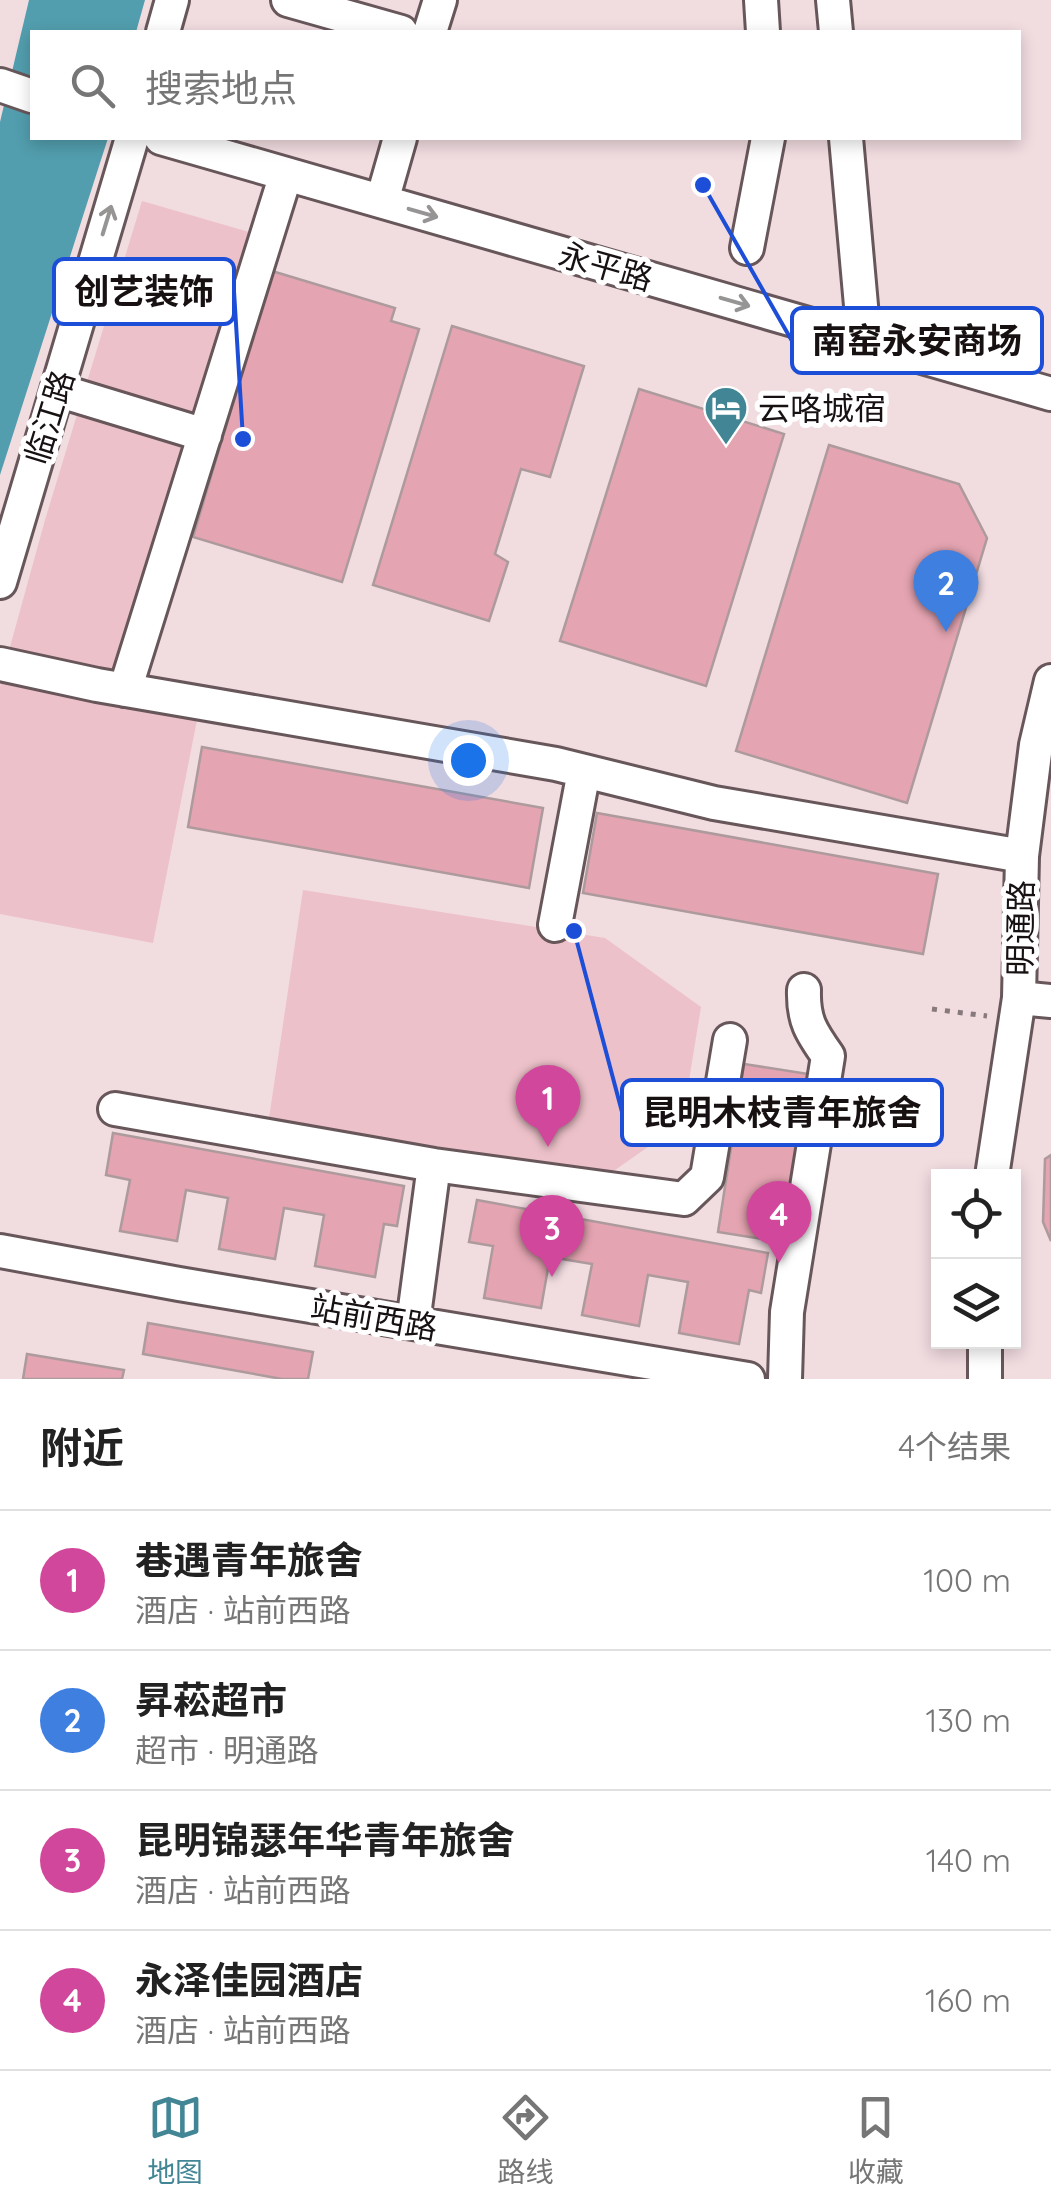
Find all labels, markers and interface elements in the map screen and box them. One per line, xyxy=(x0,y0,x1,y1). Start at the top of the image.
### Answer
search box xyxy=(30,30,1021,140)
icon: search xyxy=(65,58,120,113)
text: 搜索地点 xyxy=(145,64,297,112)
one-way arrow xyxy=(99,205,117,237)
one-way arrow xyxy=(406,205,438,223)
street label: 永平路 xyxy=(554,234,658,298)
callout: 创艺装饰 xyxy=(54,259,234,324)
text: 创艺装饰 xyxy=(74,269,214,313)
one-way arrow xyxy=(719,294,750,313)
callout: 南窑永安商场 xyxy=(792,308,1042,373)
text: 南窑永安商场 xyxy=(812,318,1022,362)
street label: 临江路 xyxy=(16,365,82,469)
hotel icon: 云咯城宿 xyxy=(703,385,749,446)
place label: 云咯城宿 xyxy=(758,388,886,428)
pin: 2 xyxy=(914,550,978,632)
your location xyxy=(443,735,494,786)
street label: 明通路 xyxy=(999,880,1041,976)
pin: 1 xyxy=(516,1064,580,1147)
callout: 昆明木枝青年旅舍 xyxy=(622,1080,942,1145)
text: 昆明木枝青年旅舍 xyxy=(642,1090,922,1134)
map controls xyxy=(931,1169,1021,1349)
button: locate xyxy=(931,1169,1021,1259)
pin: 4 xyxy=(746,1180,812,1263)
pin: 3 xyxy=(520,1194,584,1277)
button: layers xyxy=(931,1259,1021,1349)
street label: 站前西路 xyxy=(307,1286,441,1348)
text: 附近 xyxy=(40,1421,124,1474)
text: 4个结果 xyxy=(898,1426,1011,1466)
text: 巷遇青年旅舍 xyxy=(135,1536,363,1584)
text: 1 xyxy=(66,1560,79,1600)
text: 100 m xyxy=(923,1560,1011,1600)
text: 酒店 · 站前西路 xyxy=(135,1590,351,1630)
text: 昇菘超市 xyxy=(135,1676,287,1724)
text: 2 xyxy=(63,1700,82,1740)
text: 130 m xyxy=(925,1700,1011,1740)
text: 超市 · 明通路 xyxy=(135,1730,319,1770)
text: 昆明锦瑟年华青年旅舍 xyxy=(135,1816,515,1864)
text: 3 xyxy=(64,1840,81,1880)
text: 140 m xyxy=(926,1840,1011,1880)
text: 酒店 · 站前西路 xyxy=(135,1870,351,1910)
text: 永泽佳园酒店 xyxy=(135,1956,363,2004)
text: 4 xyxy=(63,1980,82,2020)
text: 160 m xyxy=(925,1980,1011,2020)
text: 酒店 · 站前西路 xyxy=(135,2010,351,2050)
tab: 地图 xyxy=(147,2090,203,2190)
tab: 路线 xyxy=(497,2090,554,2190)
tab: 收藏 xyxy=(848,2090,904,2190)

